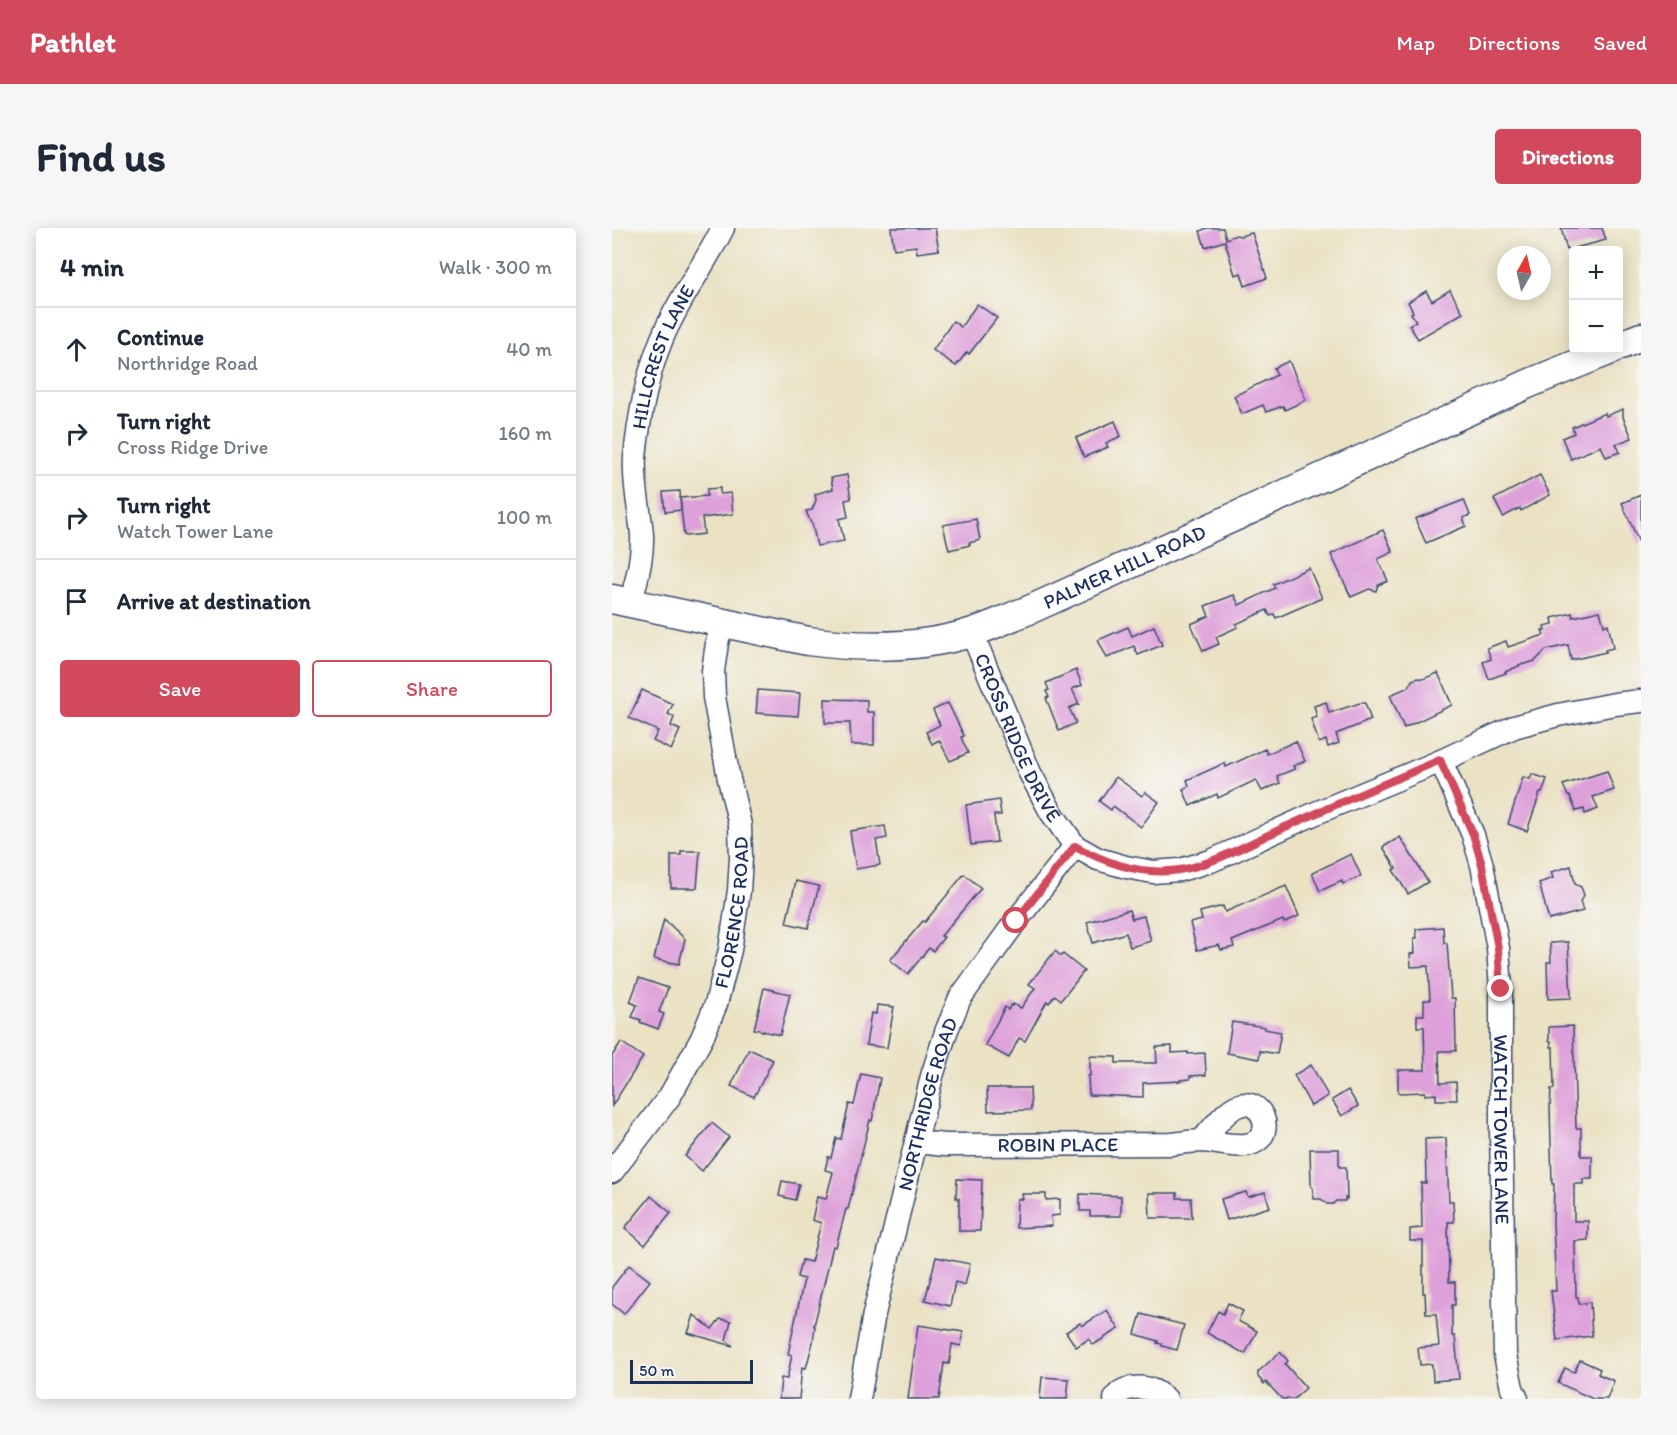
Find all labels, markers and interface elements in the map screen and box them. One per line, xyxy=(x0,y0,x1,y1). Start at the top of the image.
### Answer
text: Pathlet xyxy=(30,25,116,59)
text: Map xyxy=(1397,30,1435,55)
text: Directions xyxy=(1468,30,1560,55)
text: Saved xyxy=(1593,30,1647,55)
button: Directions xyxy=(1495,129,1641,184)
text: Find us xyxy=(36,131,166,182)
north arrow xyxy=(1497,246,1551,300)
map controls xyxy=(1569,246,1623,354)
button: + xyxy=(1569,246,1623,300)
text: 4 min xyxy=(60,251,124,283)
text: Walk · 300 m xyxy=(439,255,552,279)
street label: HILLCREST LANE xyxy=(627,280,700,431)
button: − xyxy=(1569,300,1623,354)
text: Continue xyxy=(117,324,204,351)
icon: ahead xyxy=(60,333,93,366)
text: 40 m xyxy=(506,337,552,361)
text: Northridge Road xyxy=(117,351,258,375)
text: Turn right xyxy=(117,408,211,435)
icon: right xyxy=(60,417,93,450)
text: 160 m xyxy=(499,421,552,445)
text: Cross Ridge Drive xyxy=(117,435,268,459)
text: Turn right xyxy=(117,492,211,519)
icon: right xyxy=(60,501,93,534)
text: 100 m xyxy=(497,505,552,529)
text: Watch Tower Lane xyxy=(117,519,274,543)
street label: PALMER HILL ROAD xyxy=(1039,519,1210,614)
icon: arrive xyxy=(60,585,93,618)
text: Arrive at destination xyxy=(117,588,311,615)
street label: CROSS RIDGE DRIVE xyxy=(970,649,1066,827)
button: Save xyxy=(60,660,300,717)
button: Share xyxy=(312,660,552,717)
street label: FLORENCE ROAD xyxy=(709,836,753,991)
route start xyxy=(1002,907,1028,933)
route end xyxy=(1487,975,1513,1001)
street label: NORTHRIDGE ROAD xyxy=(892,1014,963,1193)
street label: WATCH TOWER LANE xyxy=(1489,1034,1515,1225)
street label: ROBIN PLACE xyxy=(997,1132,1118,1157)
scale bar xyxy=(630,1357,753,1384)
text: 50 m xyxy=(639,1361,674,1380)

